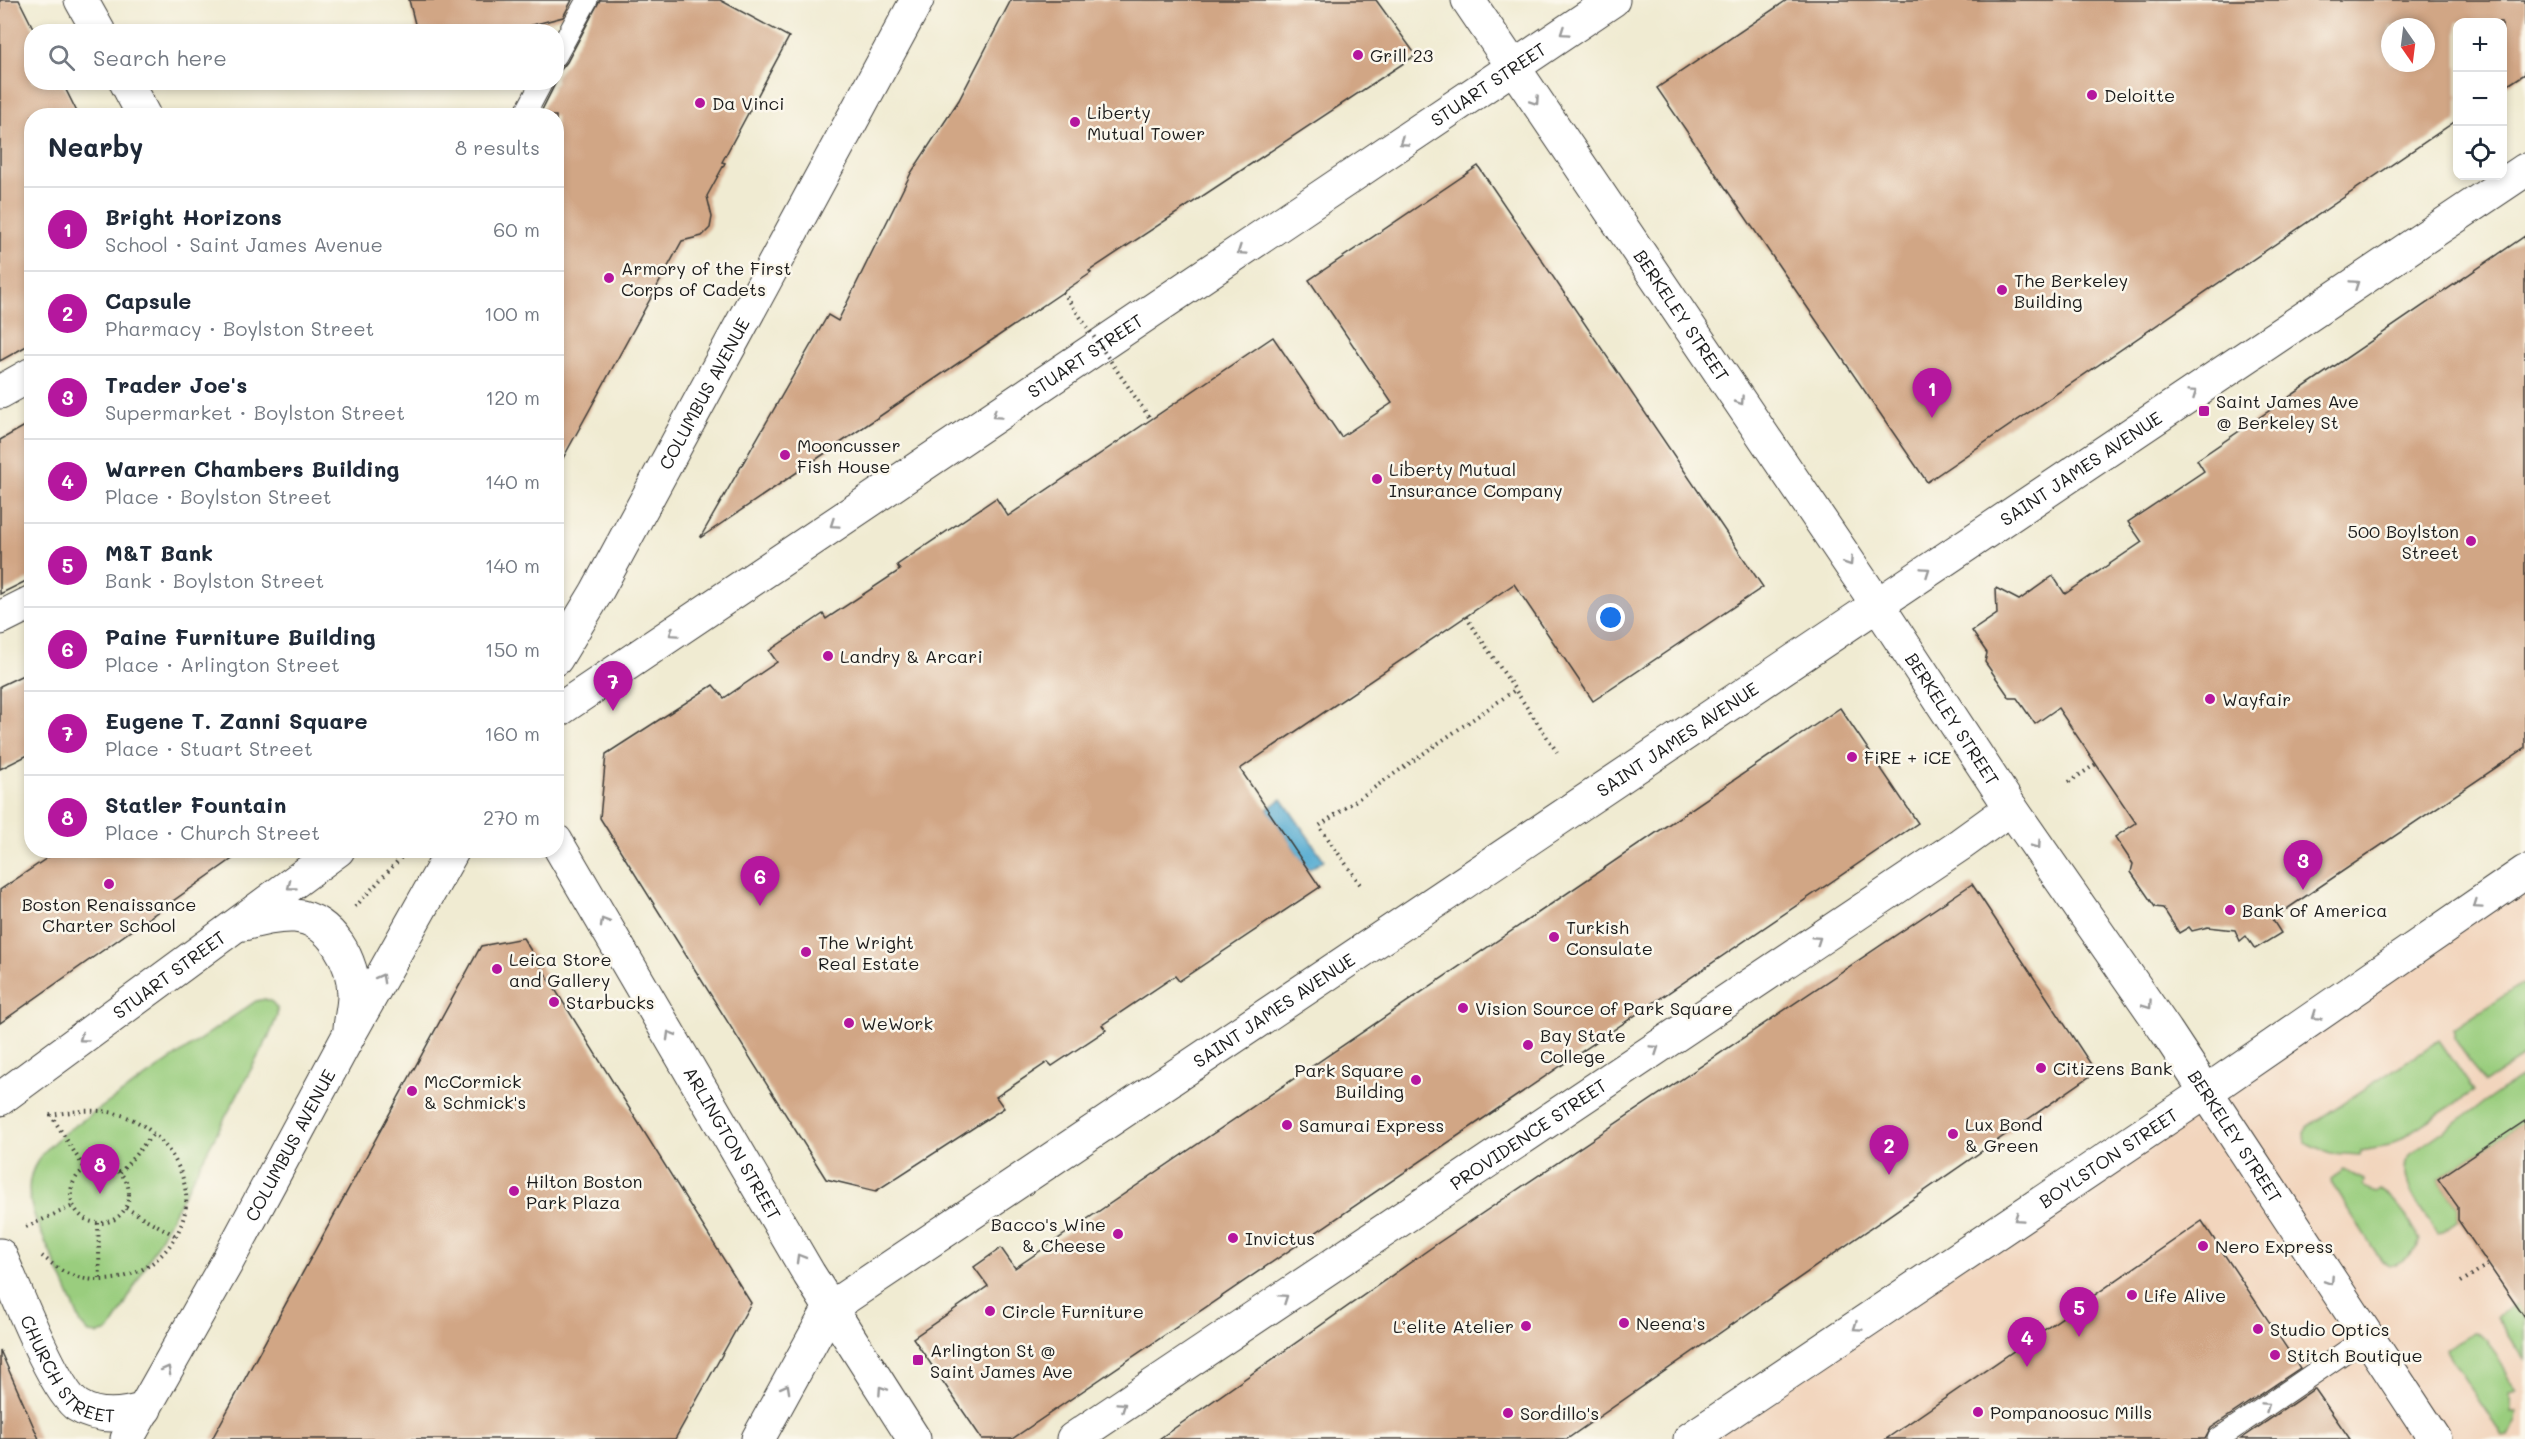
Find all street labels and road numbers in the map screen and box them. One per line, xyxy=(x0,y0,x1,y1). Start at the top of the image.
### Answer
street label: STUART STREET xyxy=(1426,37,1551,132)
street label: BERKELEY STREET xyxy=(1628,245,1735,386)
street label: STUART STREET xyxy=(1023,308,1148,403)
street label: COLUMBUS AVENUE xyxy=(653,313,755,474)
street label: SAINT JAMES AVENUE xyxy=(1995,405,2166,531)
street label: BERKELEY STREET xyxy=(1900,648,2005,790)
street label: SAINT JAMES AVENUE xyxy=(1592,676,1763,802)
street label: STUART STREET xyxy=(108,925,230,1024)
street label: SAINT JAMES AVENUE xyxy=(1188,947,1359,1073)
street label: ARLINGTON STREET xyxy=(678,1062,787,1224)
street label: COLUMBUS AVENUE xyxy=(239,1065,340,1225)
street label: BERKELEY STREET xyxy=(2183,1065,2288,1207)
street label: PROVIDENCE STREET xyxy=(1445,1073,1611,1195)
street label: BOYLSTON STREET xyxy=(2034,1102,2182,1213)
street label: CHURCH STREET xyxy=(15,1311,115,1427)

